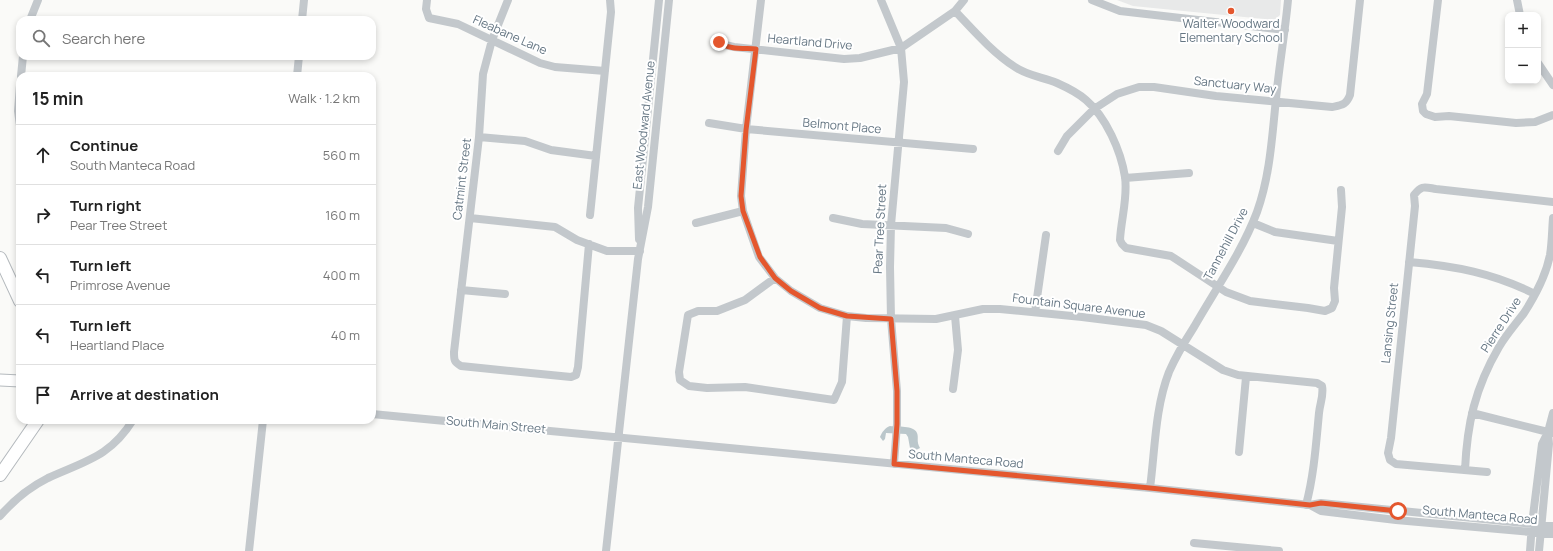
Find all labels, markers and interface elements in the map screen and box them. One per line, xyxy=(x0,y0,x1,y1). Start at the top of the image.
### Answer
marker: Walter Woodward Elementary School xyxy=(1226,6,1236,16)
street label: Fleabane Lane xyxy=(470,11,550,58)
map controls xyxy=(1505,12,1541,84)
button: + xyxy=(1505,12,1541,48)
place label: Walter Woodward Elementary School xyxy=(1179,15,1283,46)
search box xyxy=(16,16,376,60)
icon: search xyxy=(30,27,52,49)
text: Search here xyxy=(62,28,145,49)
street label: Heartland Drive xyxy=(767,29,853,54)
route end xyxy=(710,33,728,51)
button: − xyxy=(1505,48,1541,84)
street label: East Woodward Avenue xyxy=(628,60,659,190)
street label: Sanctuary Way xyxy=(1193,72,1278,97)
text: 15 min xyxy=(32,87,84,110)
text: Walk · 1.2 km xyxy=(288,89,360,107)
street label: Belmont Place xyxy=(802,114,882,137)
text: Continue xyxy=(70,135,138,156)
street label: Catmint Street xyxy=(448,137,475,221)
icon: ahead xyxy=(32,144,54,166)
text: 560 m xyxy=(323,146,360,164)
text: South Manteca Road xyxy=(70,156,195,174)
street label: Pear Tree Street xyxy=(869,183,890,274)
text: Turn right xyxy=(70,195,141,216)
icon: right xyxy=(32,204,54,226)
street label: Tannehill Drive xyxy=(1199,204,1252,283)
text: 160 m xyxy=(325,206,360,224)
text: Pear Tree Street xyxy=(70,216,167,234)
text: Turn left xyxy=(70,255,132,276)
icon: left xyxy=(32,264,54,286)
text: 400 m xyxy=(323,266,360,284)
text: Primrose Avenue xyxy=(70,276,170,294)
street label: Lansing Street xyxy=(1377,282,1402,364)
street label: Fountain Square Avenue xyxy=(1012,289,1147,322)
street label: Pierre Drive xyxy=(1476,294,1525,356)
text: Turn left xyxy=(70,315,132,336)
icon: left xyxy=(32,324,54,346)
text: 40 m xyxy=(331,326,360,344)
text: Heartland Place xyxy=(70,336,164,354)
icon: arrive xyxy=(32,384,54,406)
text: Arrive at destination xyxy=(70,384,219,405)
street label: South Main Street xyxy=(445,412,547,437)
street label: South Manteca Road xyxy=(908,445,1024,472)
street label: South Manteca Road xyxy=(1422,501,1538,528)
route start xyxy=(1389,502,1407,520)

